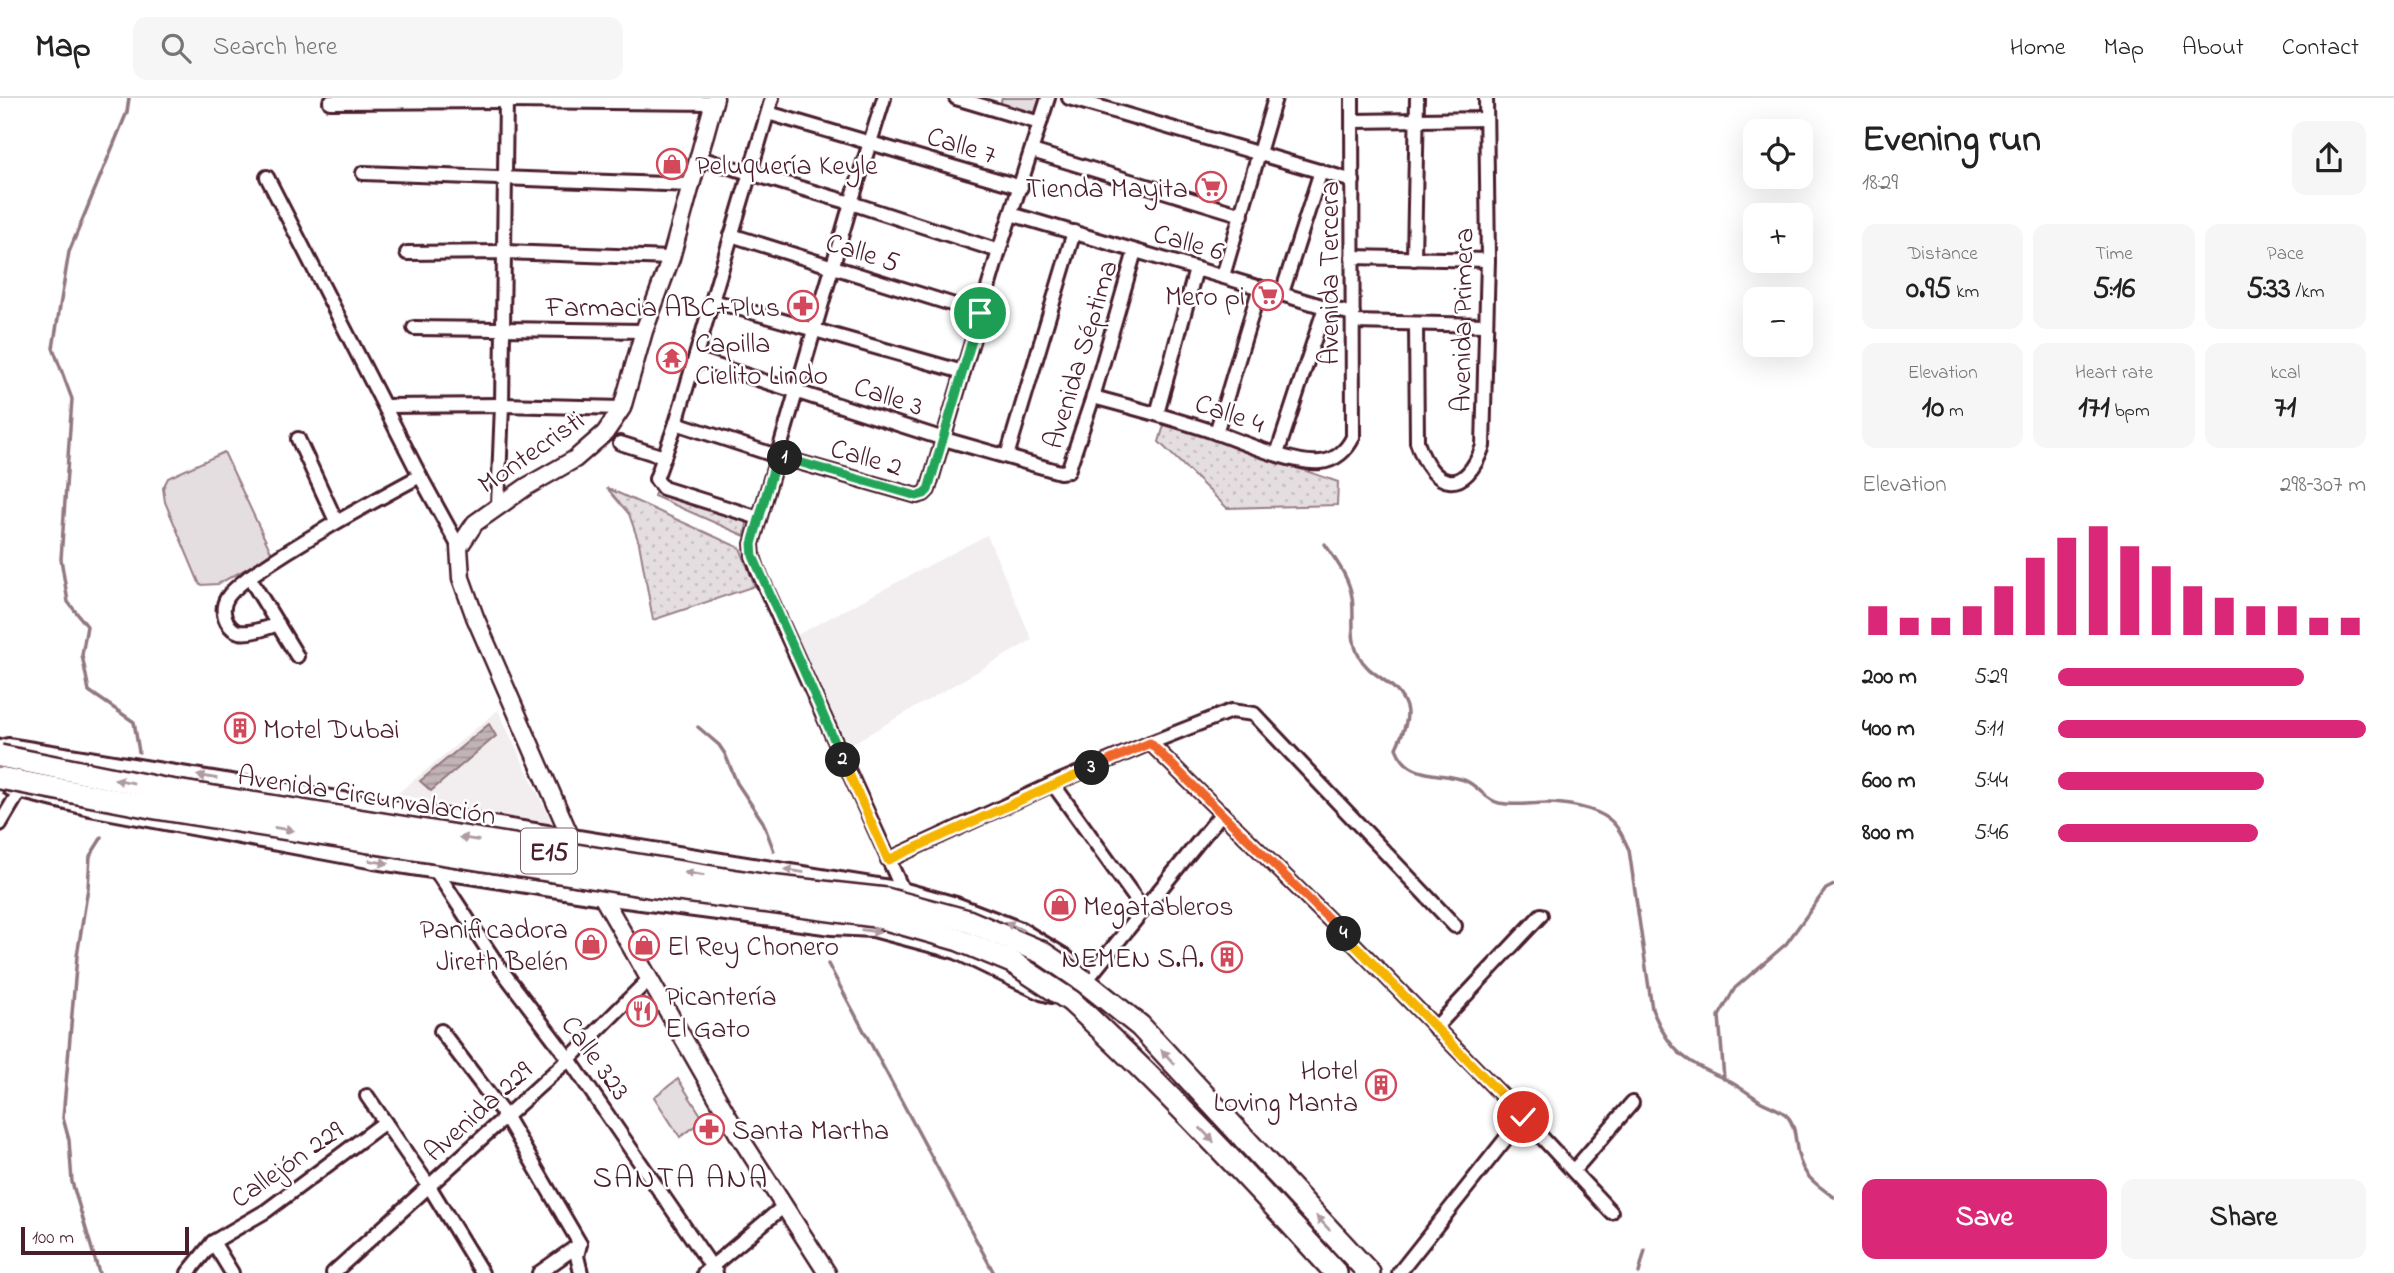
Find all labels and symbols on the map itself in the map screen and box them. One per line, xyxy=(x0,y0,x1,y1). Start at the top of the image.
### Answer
street label: Calle 7 xyxy=(921,117,1001,177)
shop icon: Peluquería Keyle xyxy=(655,147,689,181)
place label: Peluquería Keyle xyxy=(695,147,878,188)
place label: Tienda Mayita xyxy=(1025,170,1188,211)
supermarket icon: Tienda Mayita xyxy=(1194,170,1228,204)
street label: Avenida Tercera xyxy=(1311,181,1352,365)
street label: Calle 6 xyxy=(1148,215,1228,274)
street label: Calle 5 xyxy=(820,224,904,285)
street label: Avenida Primera xyxy=(1442,227,1487,413)
street label: Avenida Séptima xyxy=(1034,256,1130,454)
place label: Mero pi xyxy=(1165,278,1245,319)
supermarket icon: Mero pi xyxy=(1251,278,1285,312)
pin xyxy=(950,283,1010,343)
place label: Farmacia ABC+Plus xyxy=(545,289,780,330)
pharmacy icon: Farmacia ABC+Plus xyxy=(786,289,820,323)
place label: Capilla Cielito Lindo xyxy=(695,325,828,398)
temple icon: Capilla Cielito Lindo xyxy=(655,341,689,375)
street label: Calle 3 xyxy=(848,368,928,429)
street label: Calle 4 xyxy=(1189,384,1270,446)
street label: Montecristi xyxy=(470,402,594,506)
street label: Calle 2 xyxy=(825,430,907,489)
pin: 1 xyxy=(768,440,802,476)
building icon: Motel Dubai xyxy=(223,711,257,745)
place label: Motel Dubai xyxy=(263,711,400,752)
pin: 2 xyxy=(826,742,860,778)
pin: 3 xyxy=(1074,750,1110,786)
street label: Avenida Circunvalación xyxy=(234,757,499,838)
one-way arrow xyxy=(196,771,218,782)
one-way arrow xyxy=(113,776,135,787)
one-way arrow xyxy=(273,823,295,834)
road number: E15 xyxy=(521,828,577,874)
one-way arrow xyxy=(458,833,480,844)
one-way arrow xyxy=(368,857,390,868)
one-way arrow xyxy=(783,865,805,876)
one-way arrow xyxy=(683,868,705,879)
shop icon: Megatableros xyxy=(1043,888,1077,922)
place label: Megatableros xyxy=(1083,888,1233,929)
place label: Panificadora Jireth Belén xyxy=(420,911,568,984)
pin: 4 xyxy=(1326,916,1362,952)
one-way arrow xyxy=(1004,920,1024,932)
one-way arrow xyxy=(860,926,882,937)
shop icon: Panificadora Jireth Belén xyxy=(574,927,608,961)
shop icon: El Rey Chonero xyxy=(627,928,661,962)
place label: El Rey Chonero xyxy=(667,928,839,969)
place label: NEMEN S.A. xyxy=(1062,940,1204,981)
building icon: NEMEN S.A. xyxy=(1210,940,1244,974)
place label: Picantería El Gato xyxy=(665,978,777,1051)
restaurant icon: Picantería El Gato xyxy=(625,994,659,1028)
street label: Calle 323 xyxy=(549,1008,639,1110)
one-way arrow xyxy=(1160,1048,1176,1066)
street label: Avenida 229 xyxy=(416,1052,543,1173)
place label: Hotel Loving Manta xyxy=(1213,1052,1358,1125)
building icon: Hotel Loving Manta xyxy=(1364,1068,1398,1102)
pin xyxy=(1493,1087,1553,1147)
street label: Callejón 229 xyxy=(223,1112,353,1220)
pharmacy icon: Santa Martha xyxy=(692,1112,726,1146)
place label: Santa Martha xyxy=(732,1112,889,1153)
one-way arrow xyxy=(1198,1126,1215,1143)
district label: SANTA ANA xyxy=(593,1158,769,1202)
one-way arrow xyxy=(1315,1214,1331,1232)
scale bar xyxy=(21,1224,189,1256)

